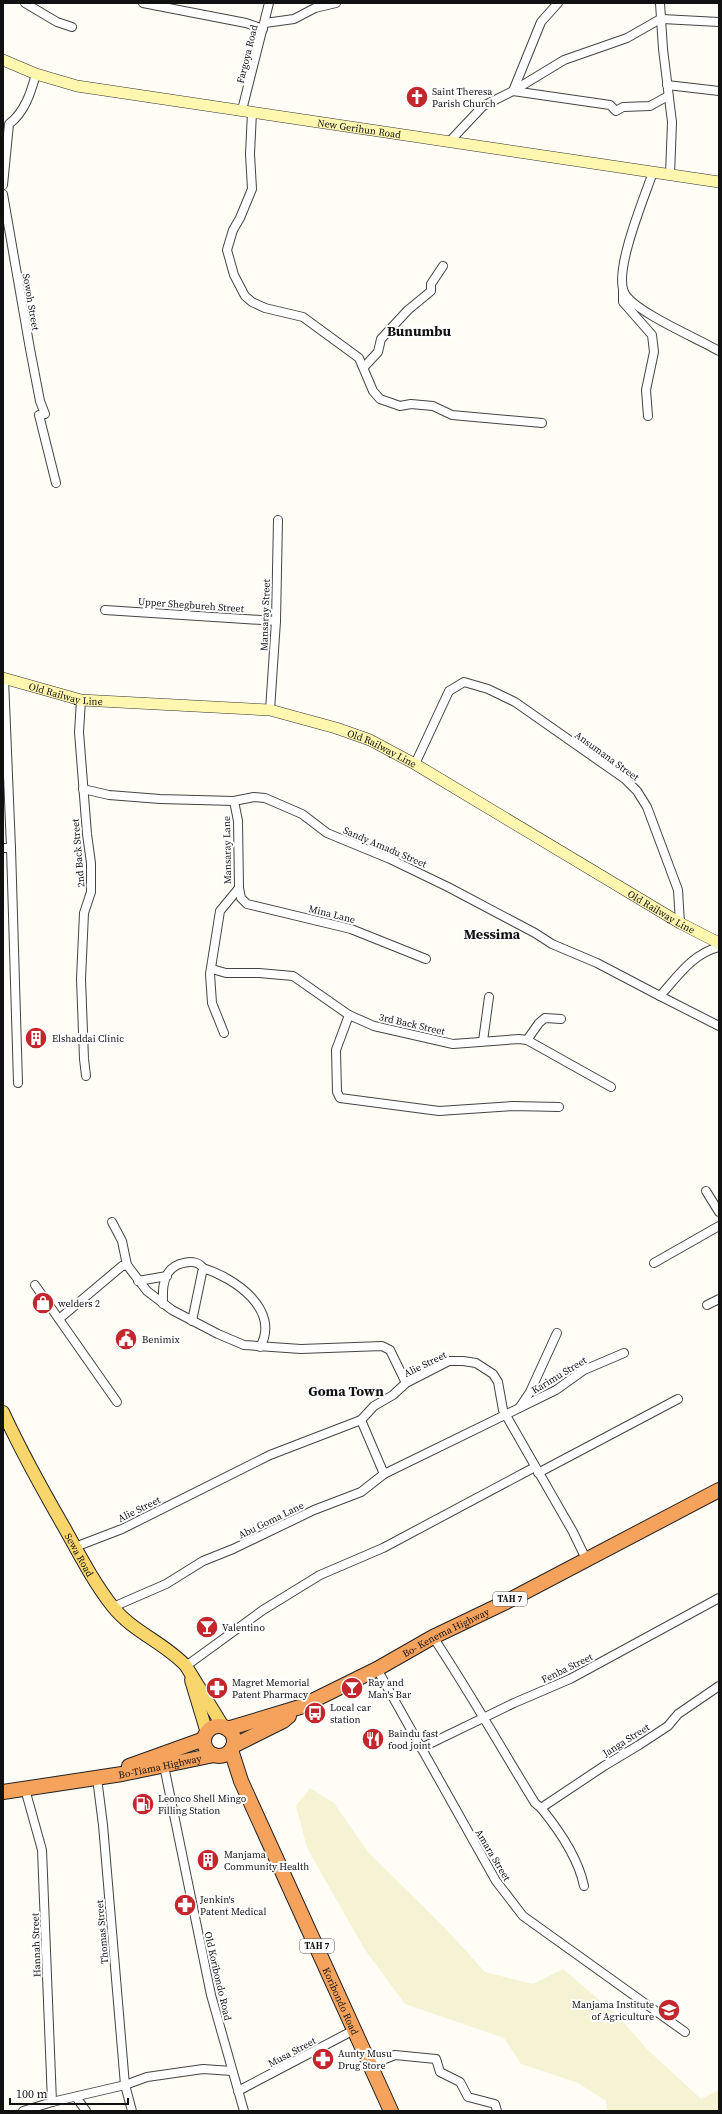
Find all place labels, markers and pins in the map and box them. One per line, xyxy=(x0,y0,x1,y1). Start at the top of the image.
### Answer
church icon: Saint Theresa Parish Church xyxy=(404,84,430,110)
place label: Saint Theresa Parish Church xyxy=(432,85,496,110)
building icon: Elshaddai Clinic xyxy=(23,1025,49,1051)
place label: Elshaddai Clinic xyxy=(52,1032,124,1045)
shop icon: welders 2 xyxy=(30,1290,56,1316)
place label: welders 2 xyxy=(58,1297,100,1310)
public building icon: Benimix xyxy=(113,1326,139,1352)
place label: Benimix xyxy=(142,1333,180,1346)
bar icon: Valentino xyxy=(194,1614,220,1640)
place label: Valentino xyxy=(222,1621,265,1634)
pharmacy icon: Magret Memorial Patent Pharmacy xyxy=(204,1675,230,1701)
bar icon: Ray and Man's Bar xyxy=(339,1675,365,1701)
place label: Magret Memorial Patent Pharmacy xyxy=(232,1676,310,1701)
place label: Ray and Man's Bar xyxy=(368,1676,412,1701)
bus stop icon: Local car station xyxy=(302,1700,328,1726)
place label: Local car station xyxy=(330,1701,372,1726)
restaurant icon: Baindu fast food joint xyxy=(360,1726,386,1752)
place label: Baindu fast food joint xyxy=(388,1727,439,1752)
fuel station icon: Leonco Shell Mingo Filling Station xyxy=(130,1791,156,1817)
place label: Leonco Shell Mingo Filling Station xyxy=(158,1792,247,1817)
building icon: Manjama Community Health xyxy=(195,1847,221,1873)
place label: Manjama Community Health xyxy=(224,1848,309,1873)
pharmacy icon: Jenkin's Patent Medical xyxy=(172,1892,198,1918)
place label: Jenkin's Patent Medical xyxy=(199,1893,266,1918)
school or university icon: Manjama Institute of Agriculture xyxy=(656,1997,682,2023)
place label: Manjama Institute of Agriculture xyxy=(572,1998,654,2023)
pharmacy icon: Aunty Musu Drug Store xyxy=(310,2046,336,2072)
place label: Aunty Musu Drug Store xyxy=(338,2047,392,2072)

